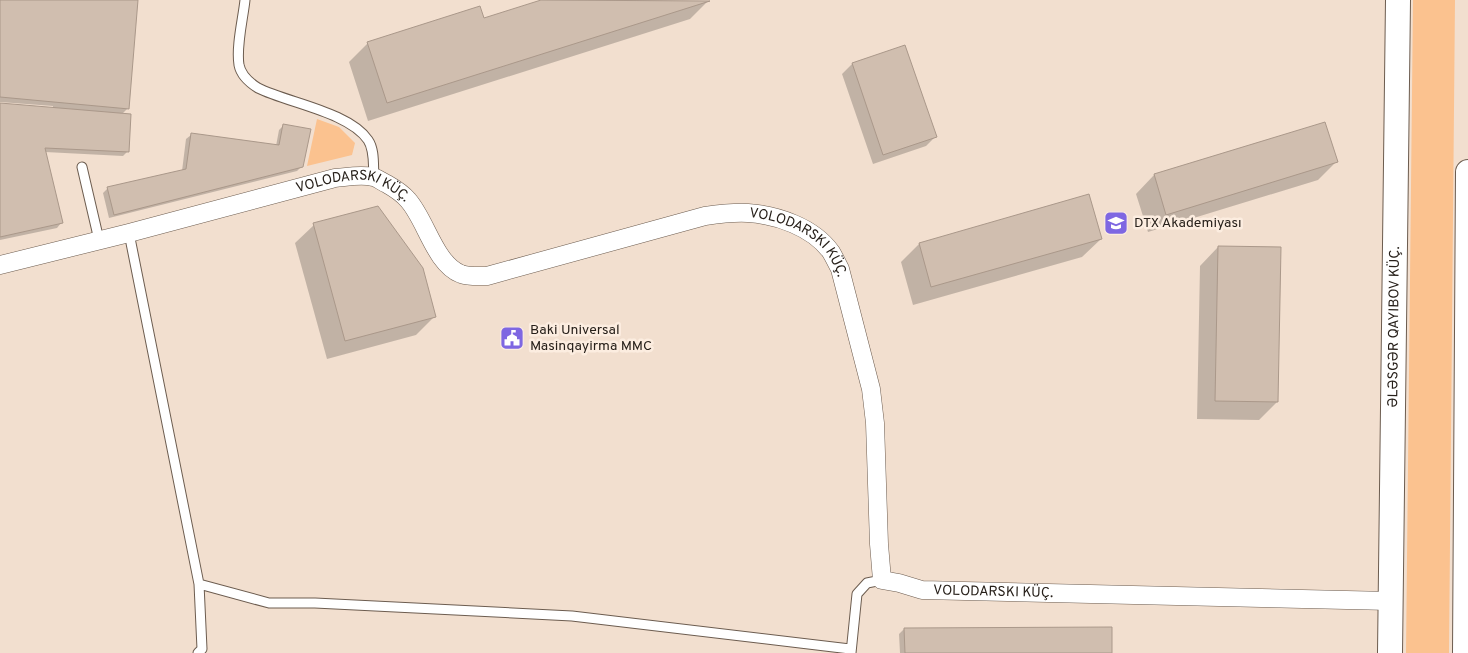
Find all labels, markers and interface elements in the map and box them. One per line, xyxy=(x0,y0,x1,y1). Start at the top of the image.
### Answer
street label: VOLODARSKI KÜÇ. xyxy=(294,167,414,205)
street label: VOLODARSKI KÜÇ. xyxy=(748,205,850,279)
school or university icon: DTX Akademiyası xyxy=(1103,210,1129,236)
place label: DTX Akademiyası xyxy=(1134,215,1242,232)
street label: ƏLƏSGƏR QAYIBOV KÜÇ. xyxy=(1385,246,1403,408)
place label: Baki Universal Masinqayirma MMC xyxy=(530,322,652,355)
public building icon: Baki Universal Masinqayirma MMC xyxy=(499,325,525,351)
street label: VOLODARSKI KÜÇ. xyxy=(933,582,1053,602)

